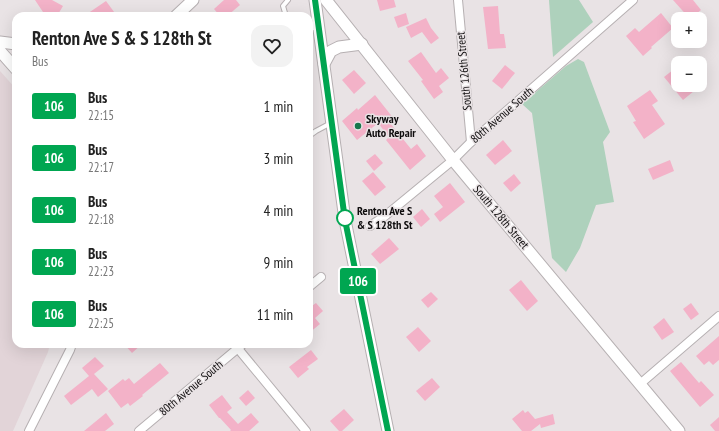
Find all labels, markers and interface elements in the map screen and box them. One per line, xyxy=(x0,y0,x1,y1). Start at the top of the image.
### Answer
map controls xyxy=(671,12,707,92)
button: + xyxy=(671,12,707,48)
button: heart xyxy=(251,25,293,67)
text: Renton Ave S & S 128th St xyxy=(32,26,212,50)
street label: South 126th Street xyxy=(453,30,474,111)
text: Bus xyxy=(32,53,48,70)
button: − xyxy=(671,56,707,92)
street label: 80th Avenue South xyxy=(467,83,536,146)
text: Bus xyxy=(88,88,107,107)
text: 106 xyxy=(44,97,64,115)
text: 1 min xyxy=(263,97,293,116)
text: 22:15 xyxy=(88,107,114,124)
place label: Skyway Auto Repair xyxy=(365,111,416,140)
marker: Skyway Auto Repair xyxy=(353,121,363,131)
text: Bus xyxy=(88,140,107,159)
text: 106 xyxy=(44,149,64,167)
text: 3 min xyxy=(263,149,293,168)
text: 22:17 xyxy=(88,159,114,176)
street label: South 128th Street xyxy=(470,182,533,252)
text: Bus xyxy=(88,192,107,211)
text: 106 xyxy=(44,201,64,219)
text: 4 min xyxy=(263,201,293,220)
place label: Renton Ave S & S 128th St xyxy=(357,203,413,232)
marker: Renton Ave S & S 128th St xyxy=(336,209,354,227)
text: 22:18 xyxy=(88,211,114,228)
text: Bus xyxy=(88,244,107,263)
text: 106 xyxy=(44,253,64,271)
text: 9 min xyxy=(263,253,293,272)
text: 22:23 xyxy=(88,263,114,280)
line badge: 106 xyxy=(335,268,381,294)
text: 106 xyxy=(348,272,368,290)
text: Bus xyxy=(88,296,107,315)
text: 106 xyxy=(44,305,64,323)
text: 11 min xyxy=(257,305,293,324)
text: 22:25 xyxy=(88,315,114,332)
street label: 80th Avenue South xyxy=(156,357,226,419)

